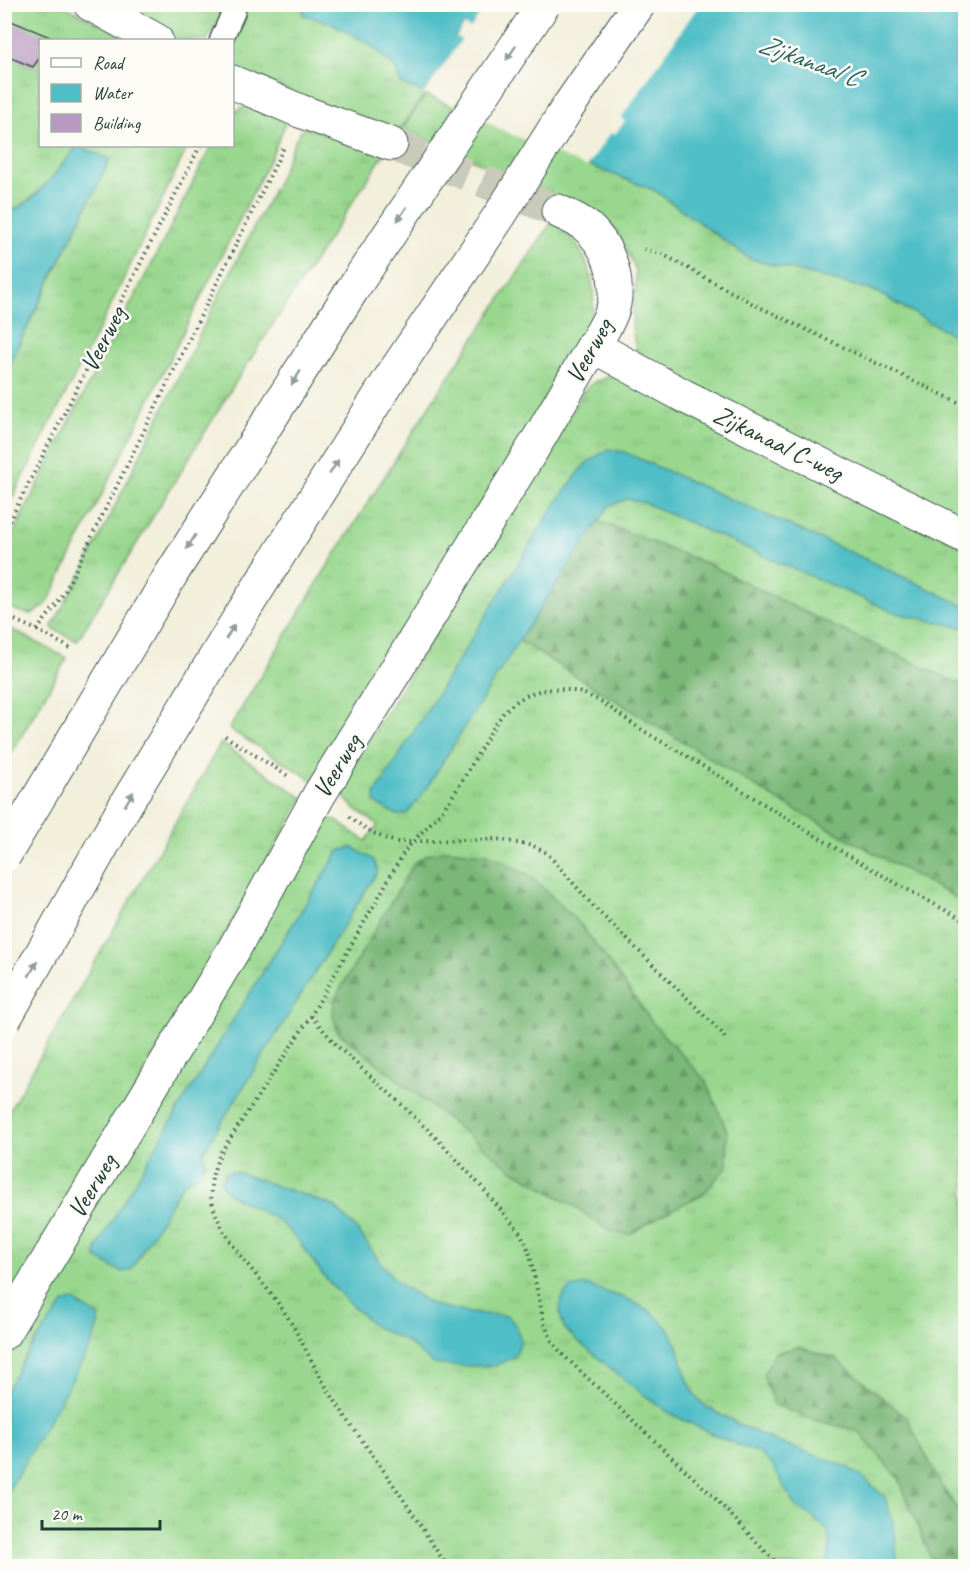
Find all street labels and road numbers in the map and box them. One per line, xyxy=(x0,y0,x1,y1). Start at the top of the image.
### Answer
street label: Veerweg xyxy=(73,299,134,377)
street label: Veerweg xyxy=(558,311,621,389)
street label: Zijkanaal C-weg xyxy=(708,397,850,489)
street label: Veerweg xyxy=(305,726,370,804)
street label: Veerweg xyxy=(60,1146,125,1224)

